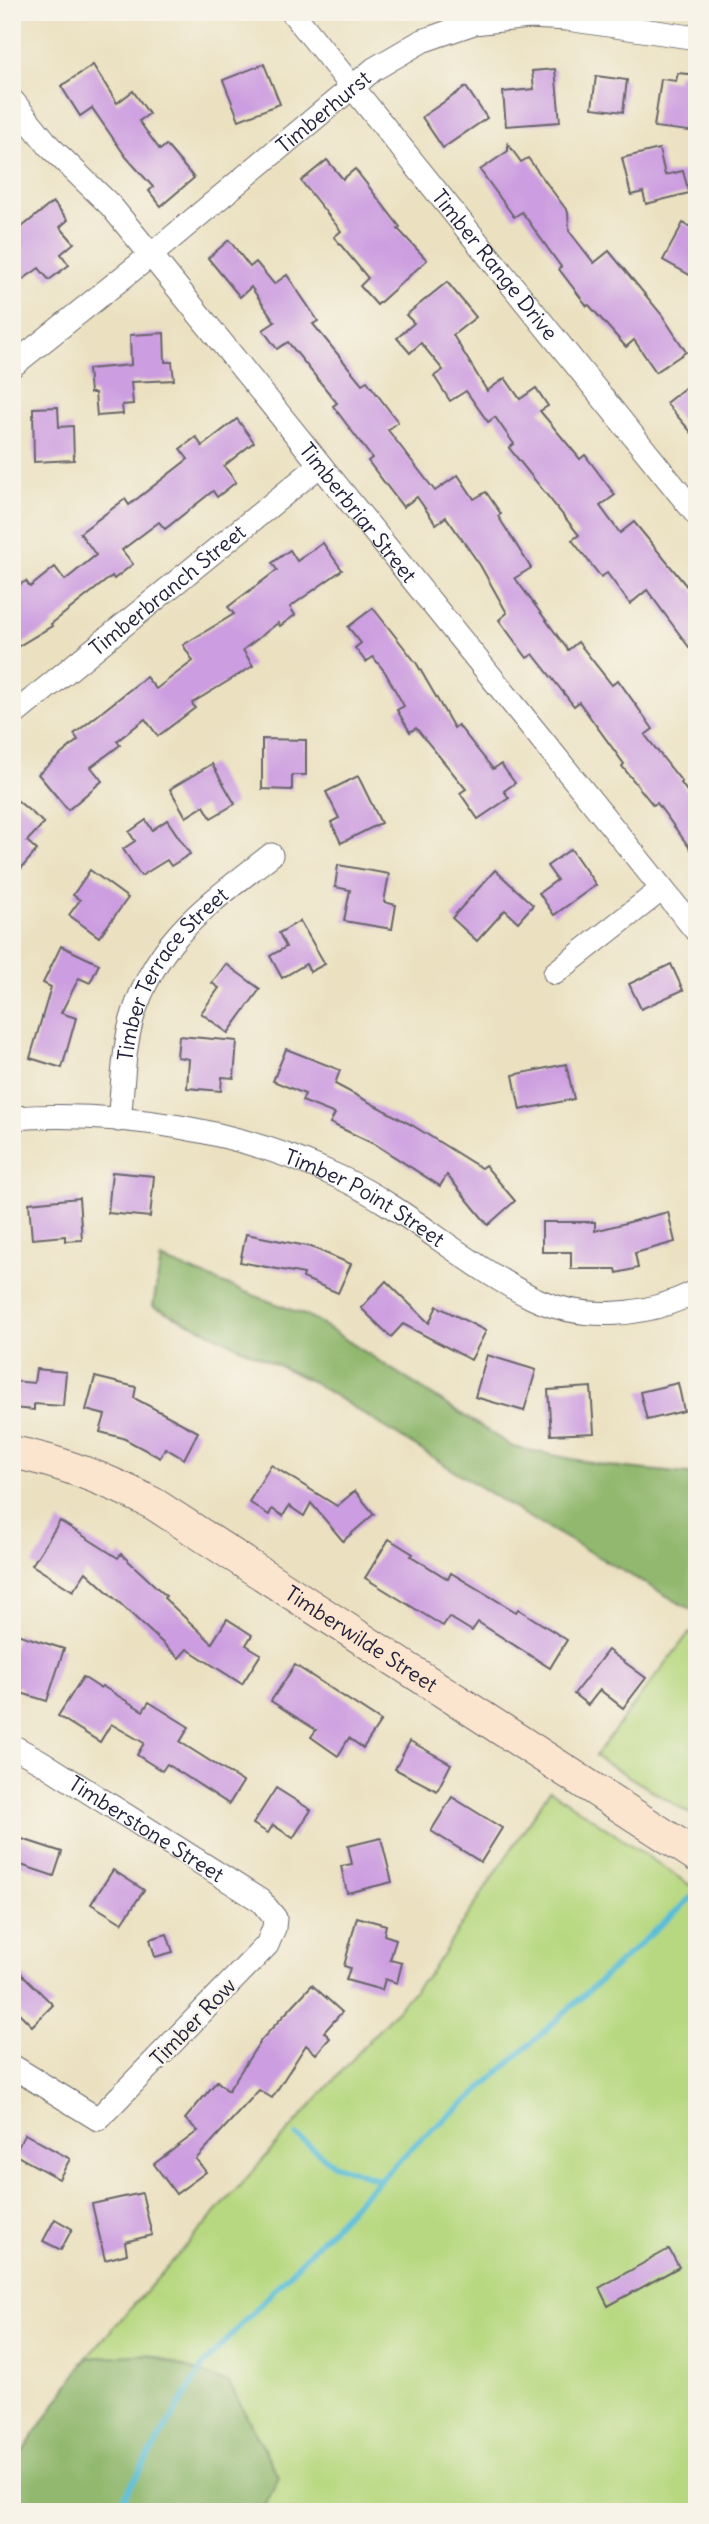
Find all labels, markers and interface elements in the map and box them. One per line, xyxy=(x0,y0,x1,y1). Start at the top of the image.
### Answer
street label: Timberhurst xyxy=(270,64,376,159)
street label: Timber Range Drive xyxy=(426,184,564,345)
street label: Timberbriar Street xyxy=(294,437,423,588)
street label: Timberbranch Street xyxy=(83,518,251,661)
street label: Timber Terrace Street xyxy=(111,881,233,1062)
street label: Timber Point Street xyxy=(281,1142,450,1252)
street label: Timberwilde Street xyxy=(280,1579,443,1698)
street label: Timberstone Street xyxy=(64,1769,229,1888)
street label: Timber Row xyxy=(144,1972,242,2072)

